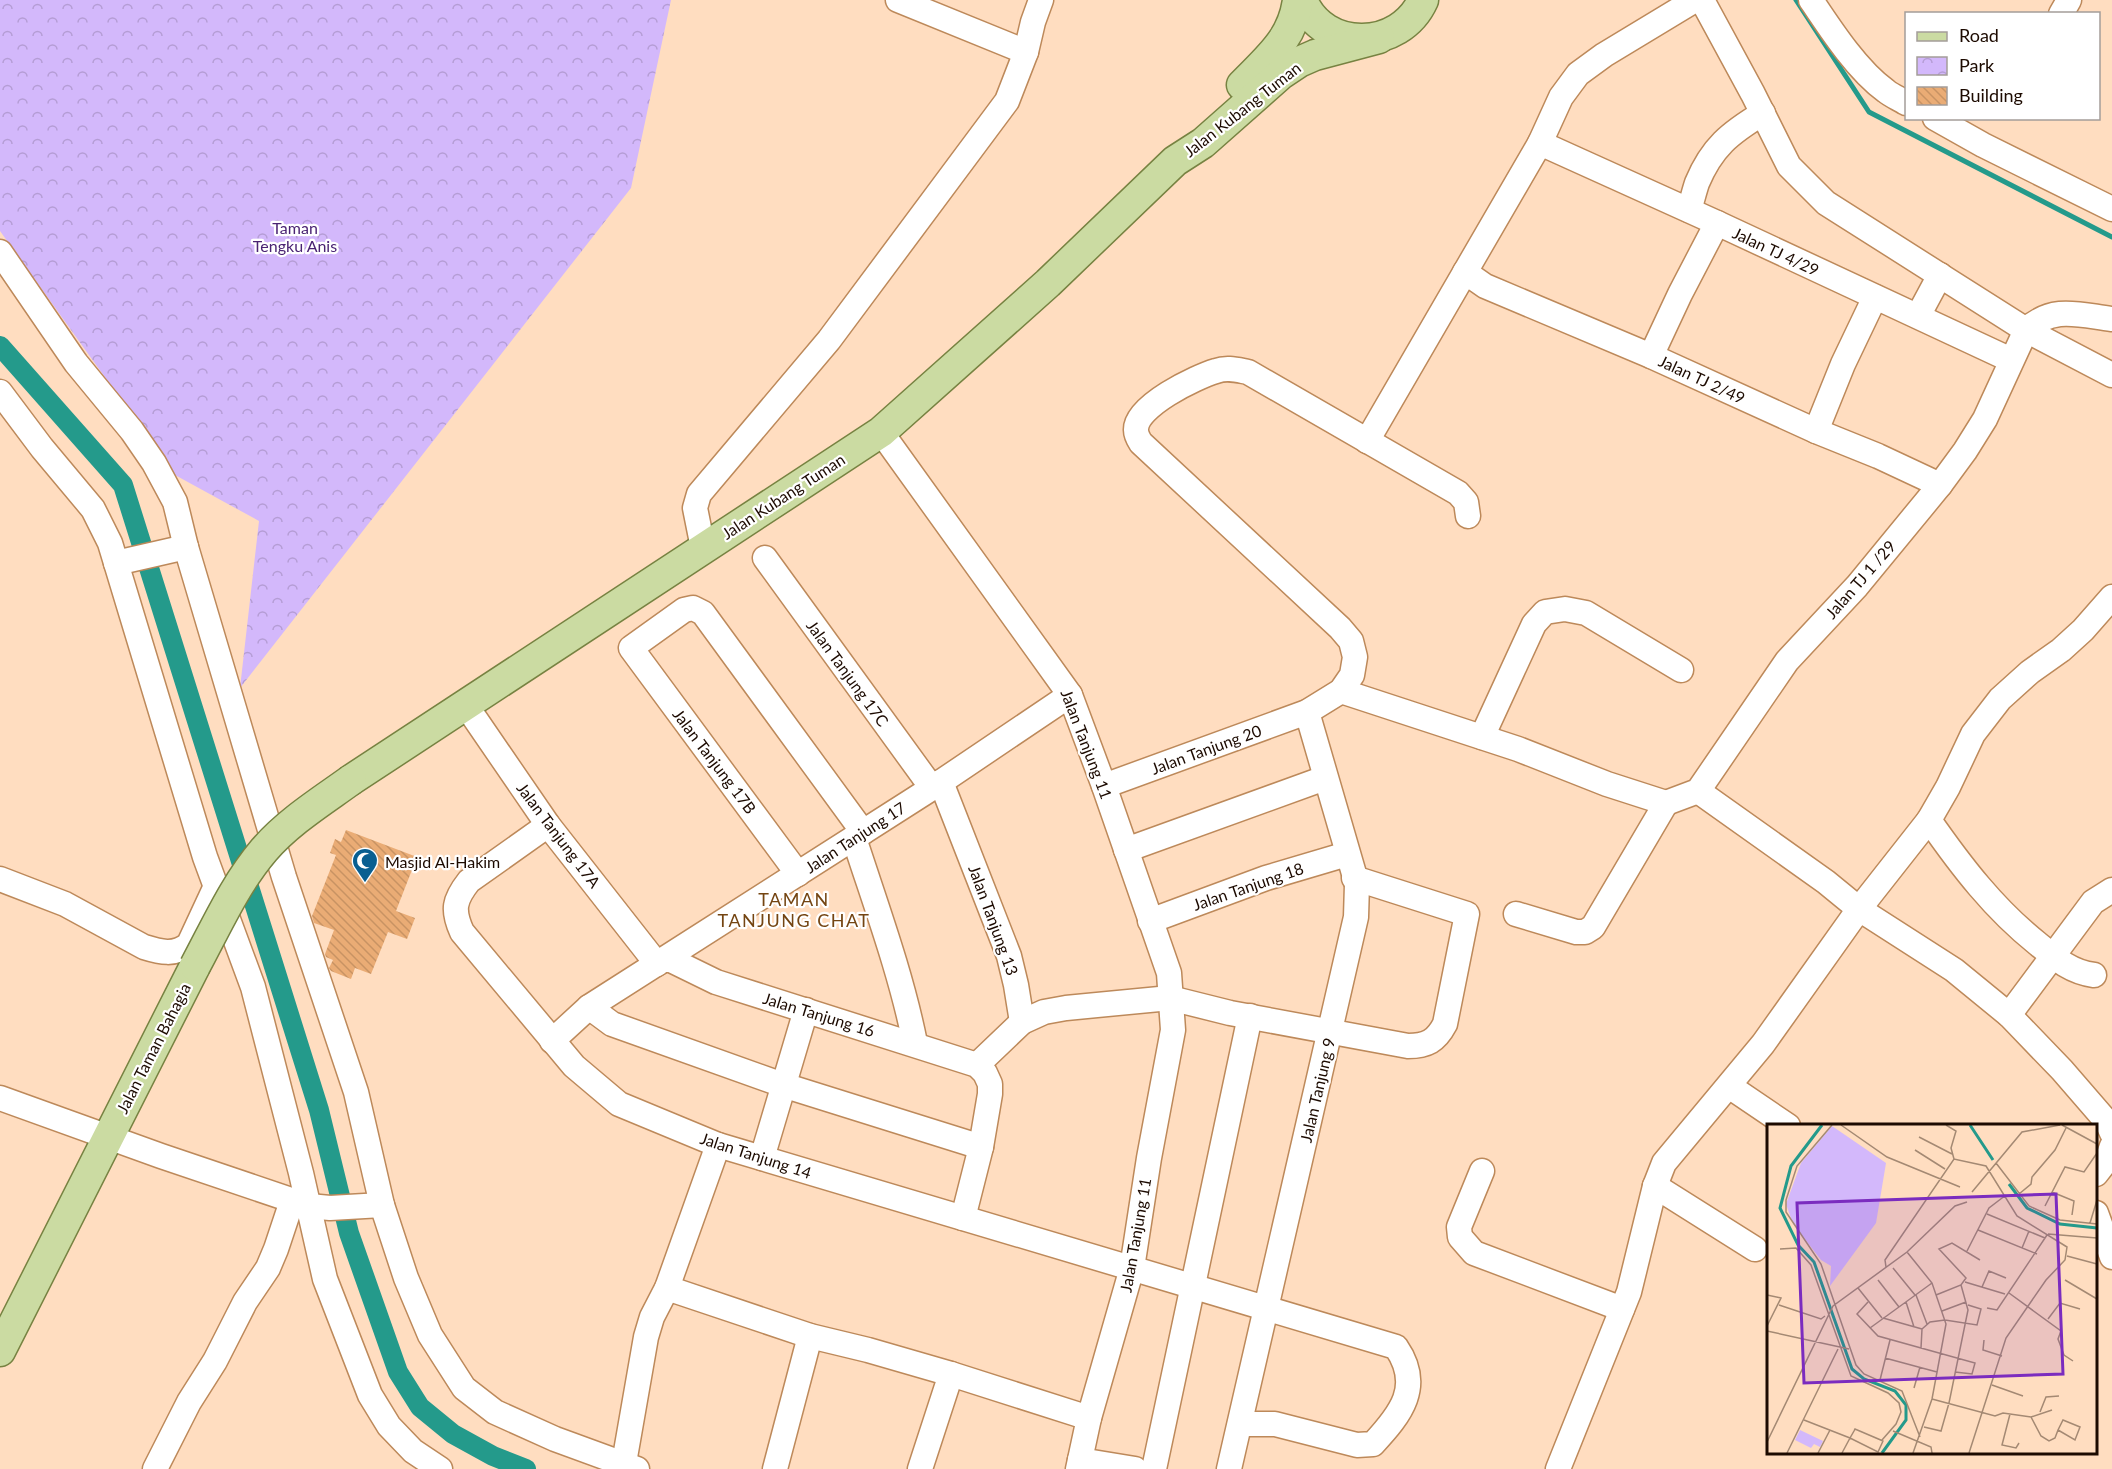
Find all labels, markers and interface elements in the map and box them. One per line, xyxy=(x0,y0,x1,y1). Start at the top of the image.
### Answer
legend xyxy=(1905,12,2100,120)
text: Road xyxy=(1959,24,1999,46)
text: Park xyxy=(1959,54,1995,76)
street label: Jalan Kubang Tuman xyxy=(1180,58,1304,160)
text: Building xyxy=(1959,84,2023,106)
park label: Taman Tengku Anis xyxy=(253,218,337,255)
street label: Jalan TJ 4/29 xyxy=(1730,223,1822,279)
street label: Jalan TJ 2/49 xyxy=(1656,351,1748,407)
street label: Jalan Kubang Tuman xyxy=(718,449,848,543)
street label: Jalan TJ 1 /29 xyxy=(1821,536,1899,622)
street label: Jalan Tanjung 17C xyxy=(803,616,893,730)
street label: Jalan Tanjung 11 xyxy=(1057,687,1117,801)
street label: Jalan Tanjung 17B xyxy=(669,705,761,817)
street label: Jalan Tanjung 20 xyxy=(1148,720,1264,778)
street label: Jalan Tanjung 17A xyxy=(513,779,605,891)
street label: Jalan Tanjung 17 xyxy=(801,797,909,877)
mosque icon: Masjid Al-Hakim xyxy=(350,846,380,884)
place label: Masjid Al-Hakim xyxy=(385,852,500,871)
street label: Jalan Tanjung 18 xyxy=(1190,858,1306,914)
street label: Jalan Tanjung 13 xyxy=(965,862,1023,978)
district label: TAMAN TANJUNG CHAT xyxy=(718,888,870,931)
street label: Jalan Taman Bahagia xyxy=(112,980,194,1116)
street label: Jalan Tanjung 16 xyxy=(761,988,877,1040)
street label: Jalan Tanjung 9 xyxy=(1296,1036,1338,1144)
inset map xyxy=(1767,1124,2097,1454)
street label: Jalan Tanjung 14 xyxy=(698,1128,814,1182)
street label: Jalan Tanjung 11 xyxy=(1116,1176,1154,1294)

